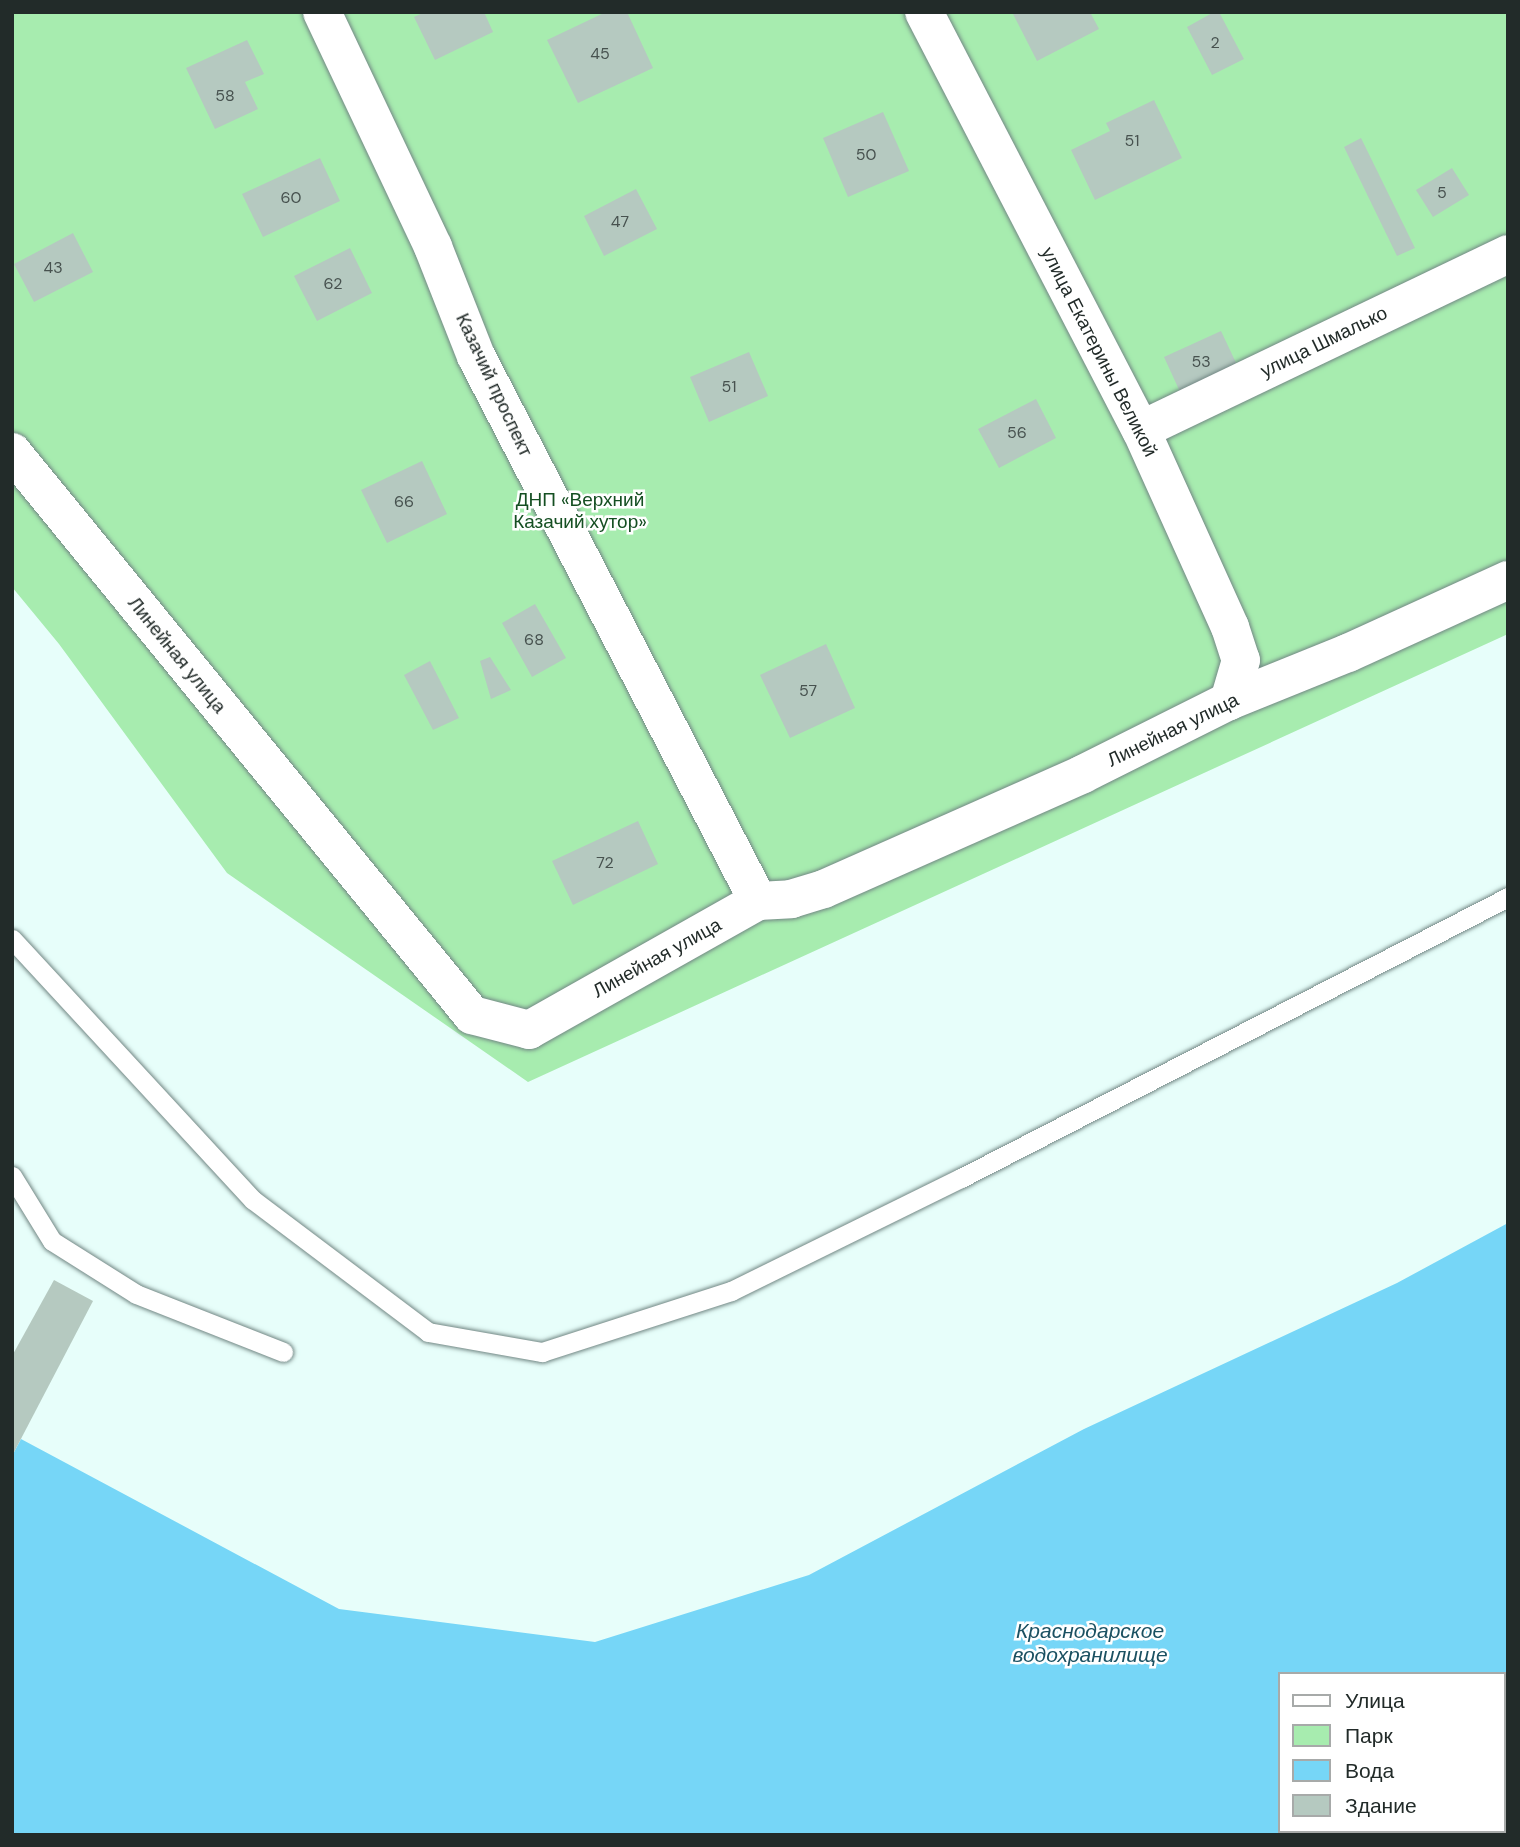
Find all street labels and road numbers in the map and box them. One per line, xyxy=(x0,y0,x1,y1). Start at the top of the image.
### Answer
street label: улица Екатерины Великой xyxy=(1036,243,1162,461)
street label: улица Шмалько xyxy=(1257,301,1391,383)
street label: Казачий проспект xyxy=(451,310,537,460)
street label: Линейная улица xyxy=(123,592,231,718)
street label: Линейная улица xyxy=(1104,688,1242,772)
street label: Линейная улица xyxy=(589,913,725,1003)

